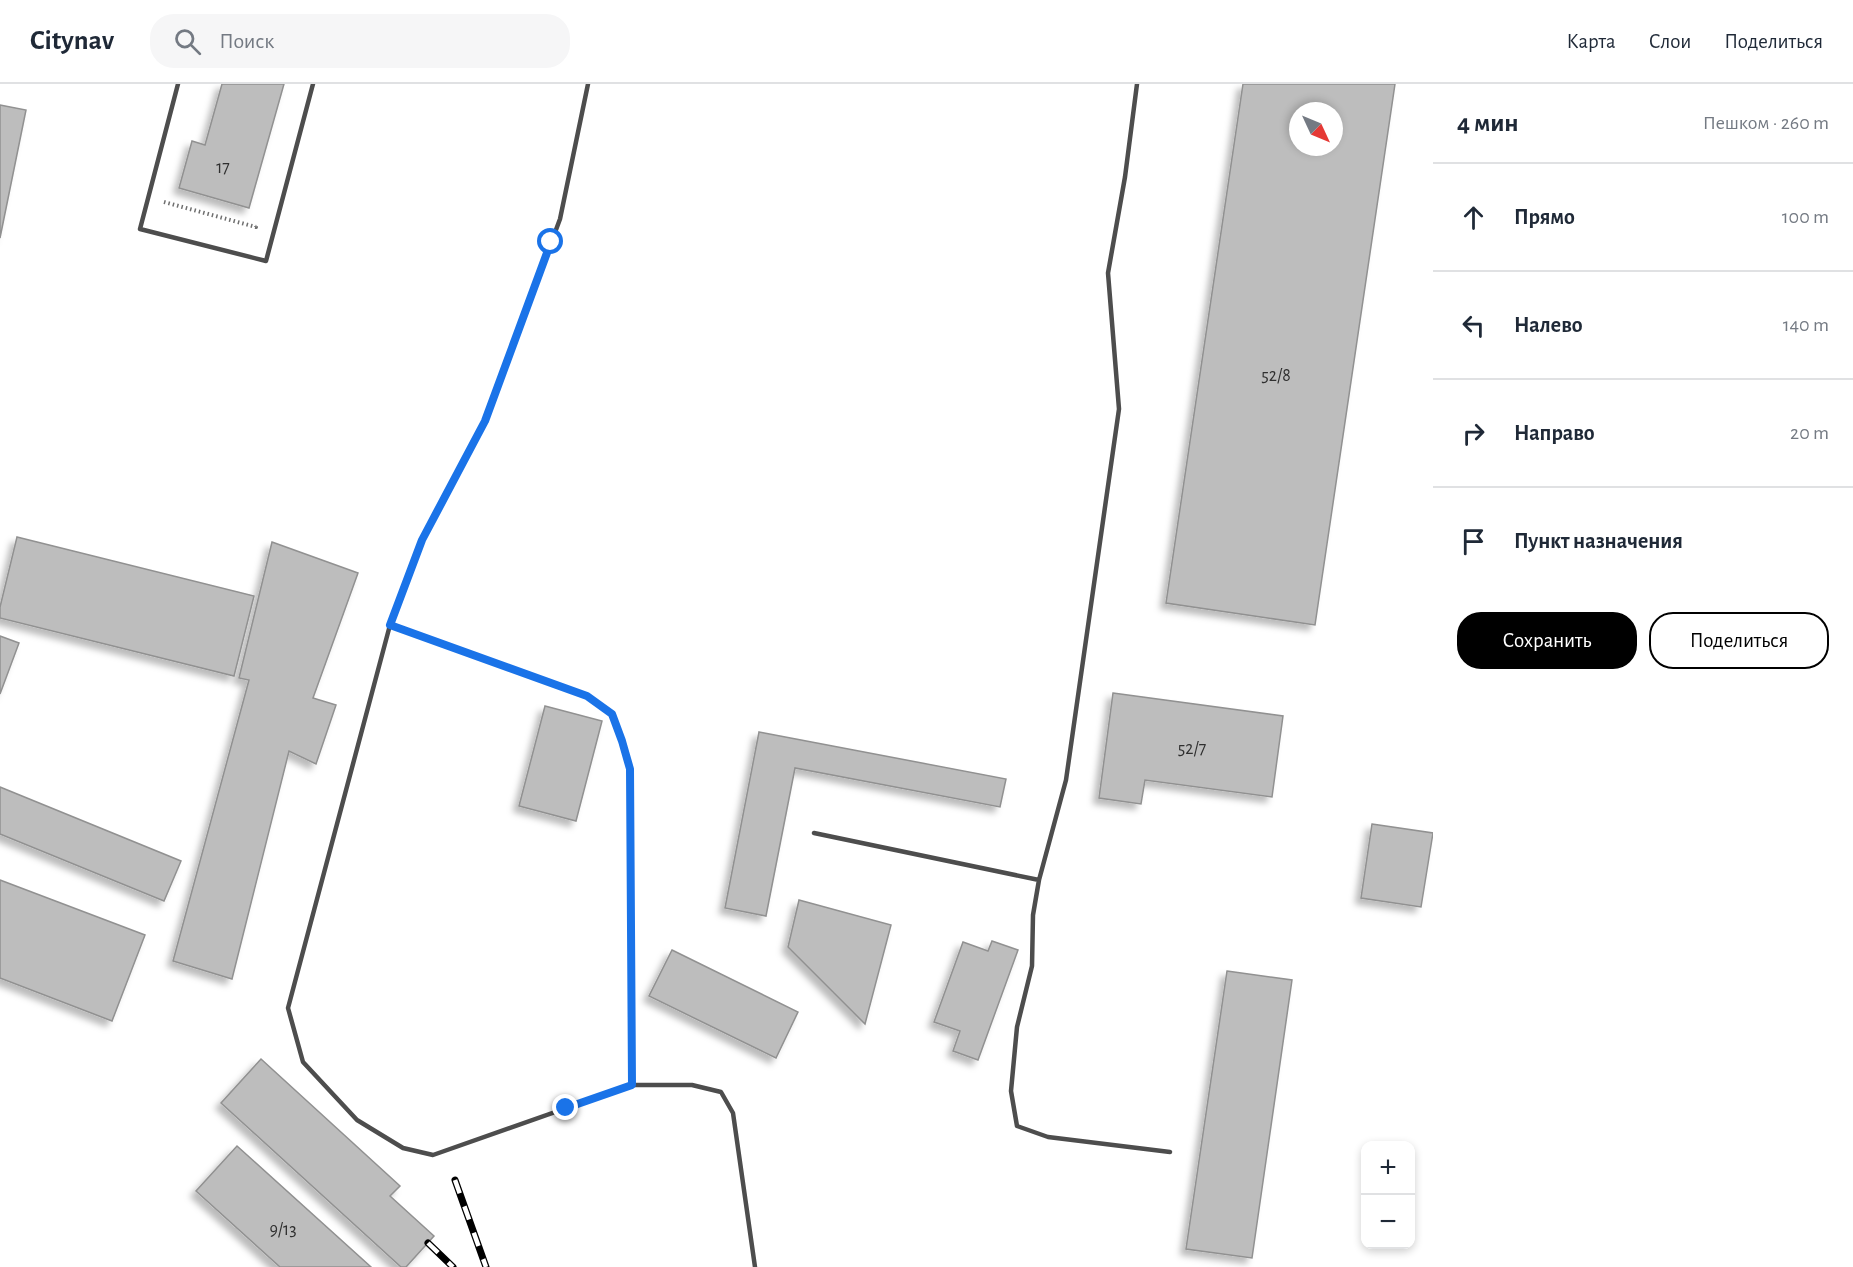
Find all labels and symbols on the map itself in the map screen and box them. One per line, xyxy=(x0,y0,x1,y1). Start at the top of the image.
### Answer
north arrow xyxy=(1289,102,1343,156)
house number: 17 xyxy=(216,159,230,177)
route start xyxy=(537,228,563,254)
house number: 52/8 xyxy=(1261,367,1291,385)
house number: 52/7 xyxy=(1178,740,1206,758)
route end xyxy=(552,1094,578,1120)
house number: 9/13 xyxy=(269,1221,297,1239)

